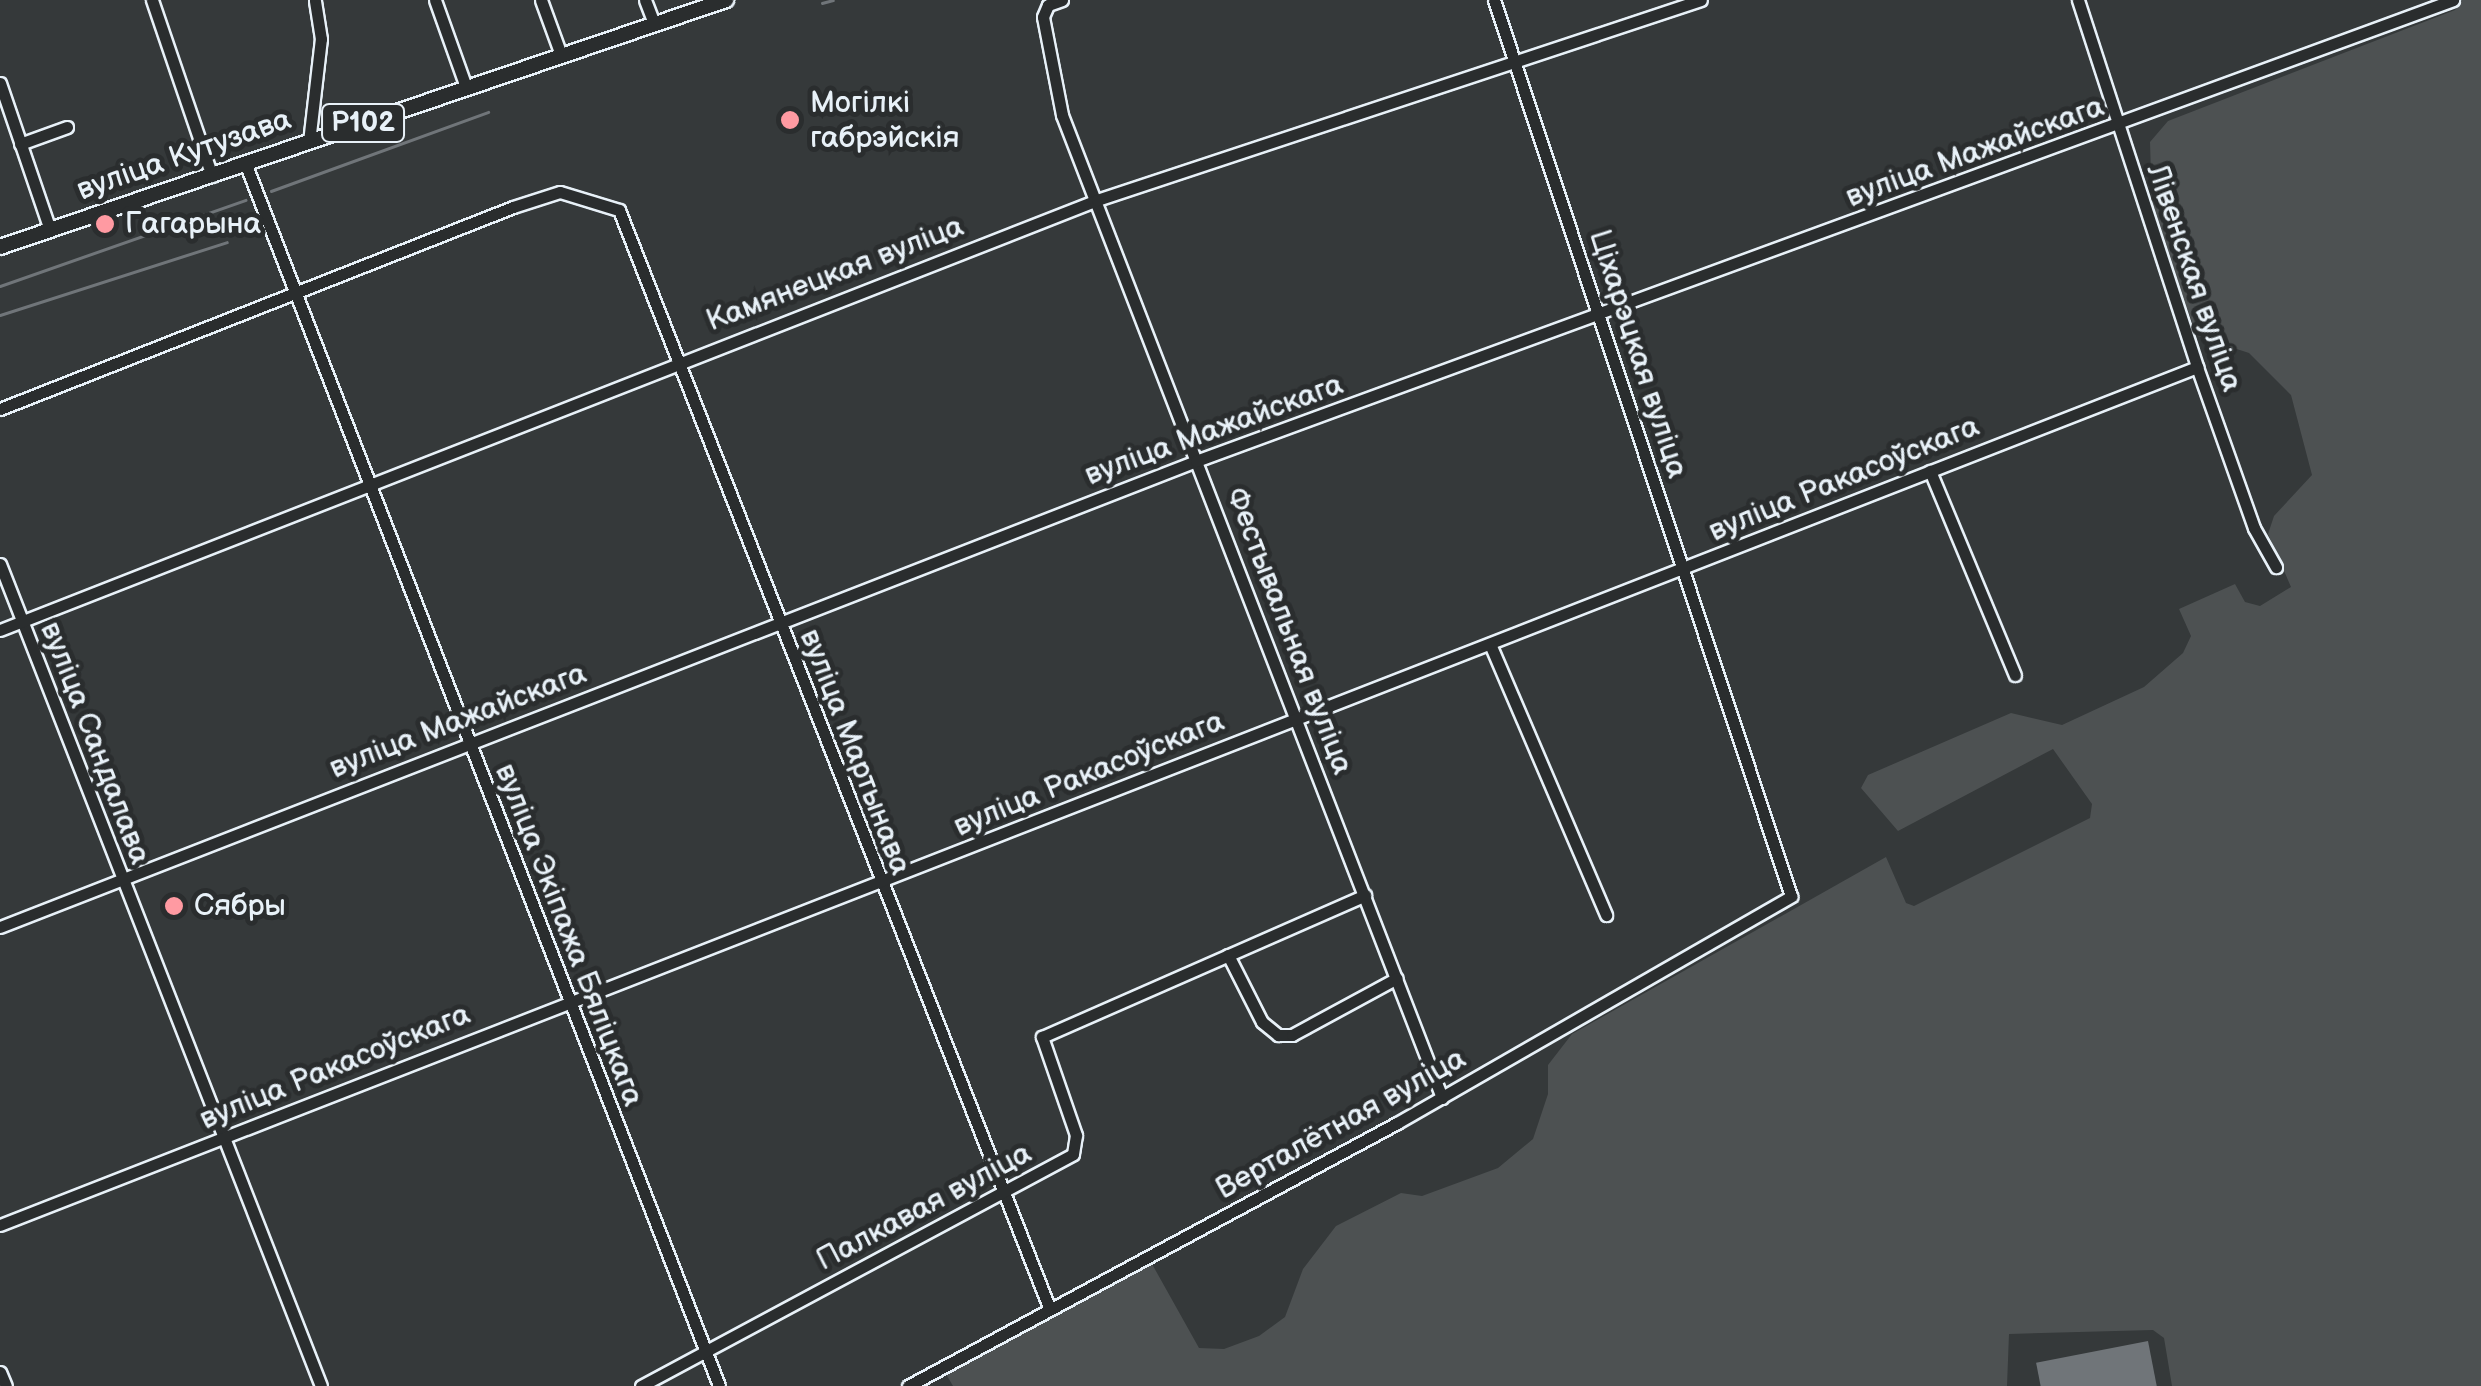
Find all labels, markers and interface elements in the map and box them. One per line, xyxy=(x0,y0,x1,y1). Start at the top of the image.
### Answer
place label: Могілкі габрэйскія xyxy=(810,85,959,156)
street label: вуліца Мажайскага xyxy=(1841,89,2109,215)
road number: Р102 xyxy=(320,100,406,146)
street label: вуліца Кутузава xyxy=(72,102,296,208)
marker: Могілкі габрэйскія xyxy=(779,109,801,131)
street label: Лівенская вуліца xyxy=(2138,160,2250,396)
place label: Гагарына xyxy=(125,206,261,242)
street label: Камянецкая вуліца xyxy=(702,208,968,340)
marker: Гагарына xyxy=(94,213,116,235)
street label: Ціхарэцкая вуліца xyxy=(1581,225,1695,483)
street label: вуліца Мажайскага xyxy=(1080,367,1348,493)
street label: вуліца Ракасоўскага xyxy=(1704,408,1984,550)
street label: Фестывальная вуліца xyxy=(1218,483,1360,779)
street label: вуліца Сандалава xyxy=(32,617,158,869)
street label: вуліца Мартынава xyxy=(792,624,918,880)
street label: вуліца Мажайскага xyxy=(325,655,591,787)
street label: вуліца Ракасоўскага xyxy=(949,703,1229,845)
street label: вуліца Экіпажа Бяліцкага xyxy=(487,759,651,1111)
place label: Сябры xyxy=(194,888,286,924)
marker: Сябры xyxy=(163,895,185,917)
street label: вуліца Ракасоўскага xyxy=(195,996,475,1138)
street label: Верталётная вуліца xyxy=(1210,1041,1472,1207)
street label: Палкавая вуліца xyxy=(811,1135,1037,1279)

